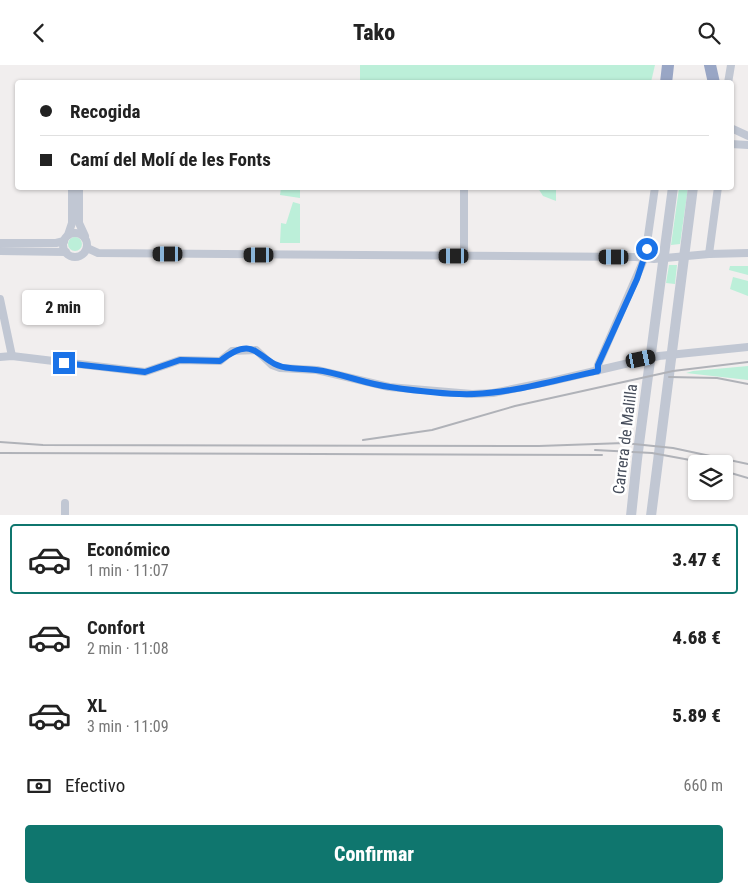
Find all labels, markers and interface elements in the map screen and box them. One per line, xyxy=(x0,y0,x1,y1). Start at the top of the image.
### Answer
icon: back xyxy=(25,19,53,47)
icon: search xyxy=(695,19,723,47)
text: Tako xyxy=(353,20,395,45)
text: Recogida xyxy=(70,100,141,123)
text: Camí del Molí de les Fonts xyxy=(70,148,271,171)
route start xyxy=(636,238,658,260)
car xyxy=(153,247,183,262)
car xyxy=(244,248,274,263)
car xyxy=(439,249,469,264)
car xyxy=(599,250,629,265)
callout: 2 min xyxy=(23,291,105,325)
text: 2 min xyxy=(45,298,81,317)
car xyxy=(624,349,657,369)
route end xyxy=(53,352,75,374)
street label: Carrera de Malilla xyxy=(609,383,641,495)
map controls xyxy=(688,455,733,500)
button: layers xyxy=(688,455,733,500)
icon: car xyxy=(27,537,72,582)
text: Económico xyxy=(87,538,170,561)
text: 3.47 € xyxy=(672,548,721,571)
text: 1 min · 11:07 xyxy=(87,561,169,580)
icon: car xyxy=(27,615,72,660)
text: Confort xyxy=(87,616,145,639)
text: 4.68 € xyxy=(672,626,721,649)
text: 2 min · 11:08 xyxy=(87,639,169,658)
icon: car xyxy=(27,693,72,738)
text: XL xyxy=(87,694,107,717)
text: 5.89 € xyxy=(672,704,721,727)
text: 3 min · 11:09 xyxy=(87,717,169,736)
icon: cash xyxy=(25,772,53,800)
text: Efectivo xyxy=(65,774,125,797)
text: 660 m xyxy=(684,776,723,795)
button: Confirmar xyxy=(25,825,723,883)

